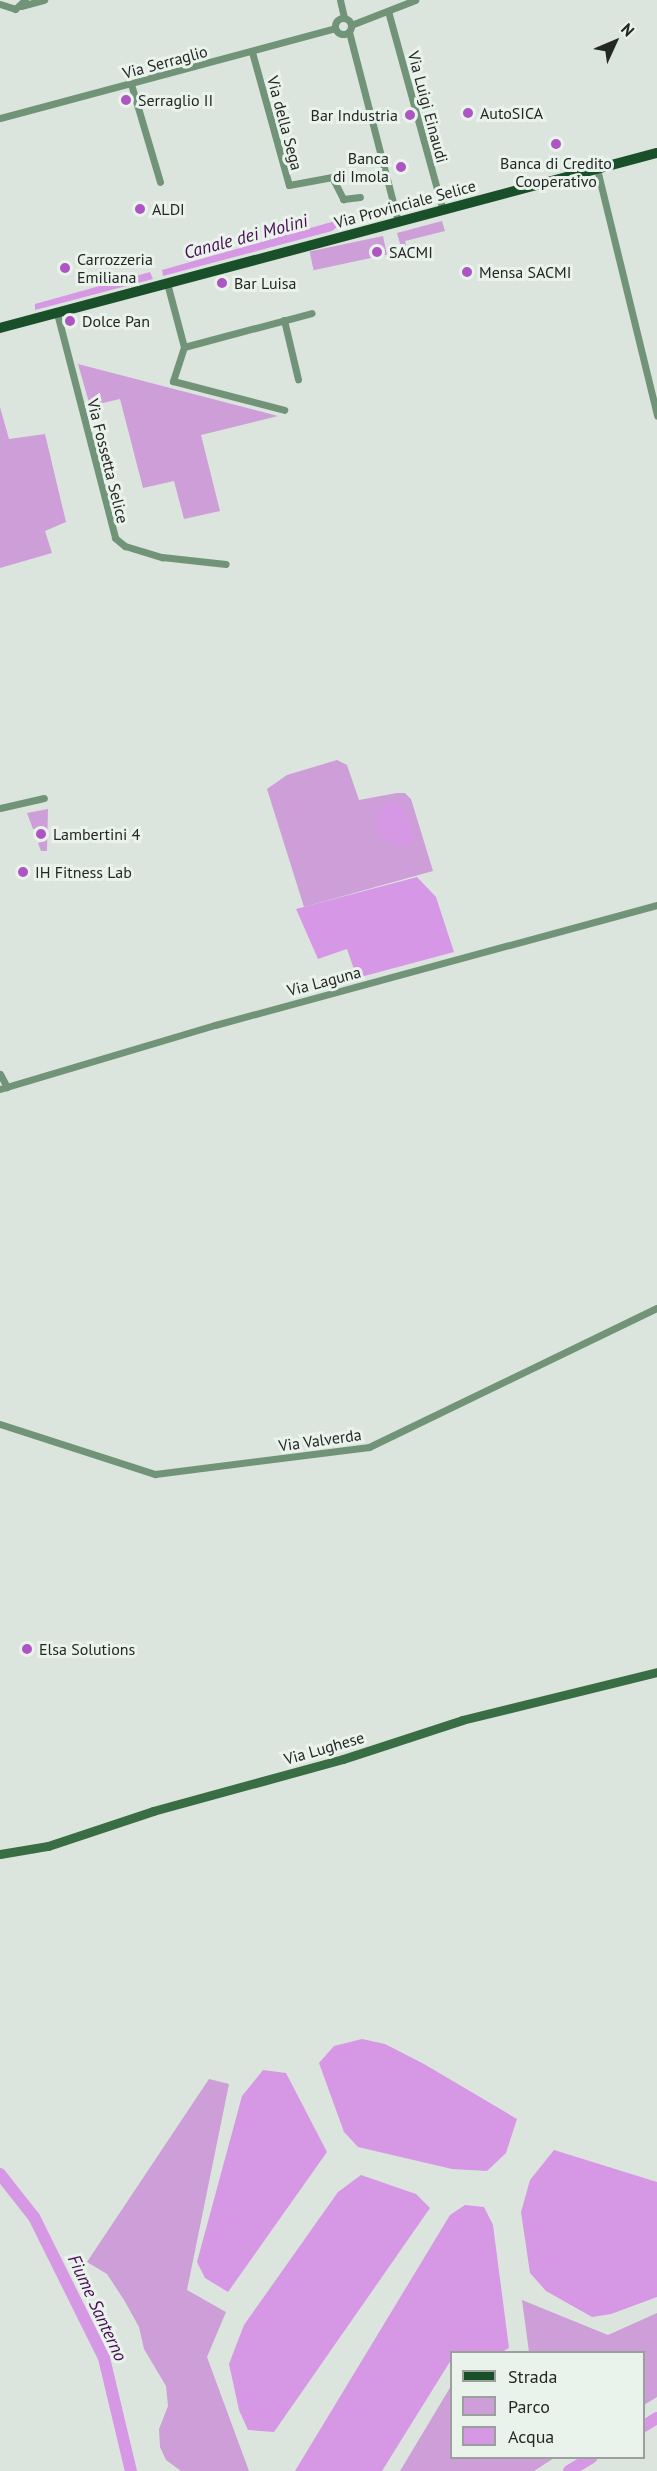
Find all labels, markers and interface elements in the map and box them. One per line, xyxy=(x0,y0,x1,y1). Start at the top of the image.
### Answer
north arrow xyxy=(585,12,645,72)
text: N xyxy=(617,19,639,40)
street label: Via Serraglio xyxy=(120,41,210,83)
street label: Via Luigi Einaudi xyxy=(404,49,452,165)
street label: Via della Sega xyxy=(263,74,307,172)
place label: Serraglio II xyxy=(138,90,213,110)
marker: Serraglio II xyxy=(119,93,133,107)
place label: AutoSICA xyxy=(480,103,543,123)
place label: Bar Industria xyxy=(311,105,398,125)
marker: AutoSICA xyxy=(461,106,475,120)
marker: Bar Industria xyxy=(403,108,417,122)
marker: Banca di Credito Cooperativo xyxy=(549,137,563,151)
place label: Banca di Imola xyxy=(333,148,389,186)
place label: Banca di Credito Cooperativo xyxy=(500,153,612,191)
marker: Banca di Imola xyxy=(394,160,408,174)
street label: Via Provinciale Selice xyxy=(332,176,478,232)
place label: ALDI xyxy=(152,199,185,219)
marker: ALDI xyxy=(133,202,147,216)
water label: Canale dei Molini xyxy=(182,210,310,264)
place label: SACMI xyxy=(389,242,433,262)
marker: SACMI xyxy=(370,245,384,259)
place label: Carrozzeria Emiliana xyxy=(77,249,153,287)
marker: Carrozzeria Emiliana xyxy=(58,261,72,275)
place label: Mensa SACMI xyxy=(479,262,571,282)
marker: Mensa SACMI xyxy=(460,265,474,279)
place label: Bar Luisa xyxy=(234,273,297,293)
marker: Bar Luisa xyxy=(215,276,229,290)
place label: Dolce Pan xyxy=(82,311,150,331)
marker: Dolce Pan xyxy=(63,314,77,328)
street label: Via Fossetta Selice xyxy=(83,397,133,525)
place label: Lambertini 4 xyxy=(53,824,140,844)
marker: Lambertini 4 xyxy=(34,827,48,841)
place label: IH Fitness Lab xyxy=(35,862,132,882)
marker: IH Fitness Lab xyxy=(16,865,30,879)
street label: Via Laguna xyxy=(285,962,363,1000)
street label: Via Valverda xyxy=(277,1425,363,1455)
place label: Elsa Solutions xyxy=(39,1639,135,1659)
marker: Elsa Solutions xyxy=(20,1642,34,1656)
street label: Via Lughese xyxy=(282,1727,366,1769)
water label: Fiume Santerno xyxy=(63,2251,131,2365)
legend xyxy=(450,2351,645,2459)
text: Strada xyxy=(508,2365,557,2388)
text: Parco xyxy=(508,2395,550,2418)
text: Acqua xyxy=(508,2425,554,2448)

